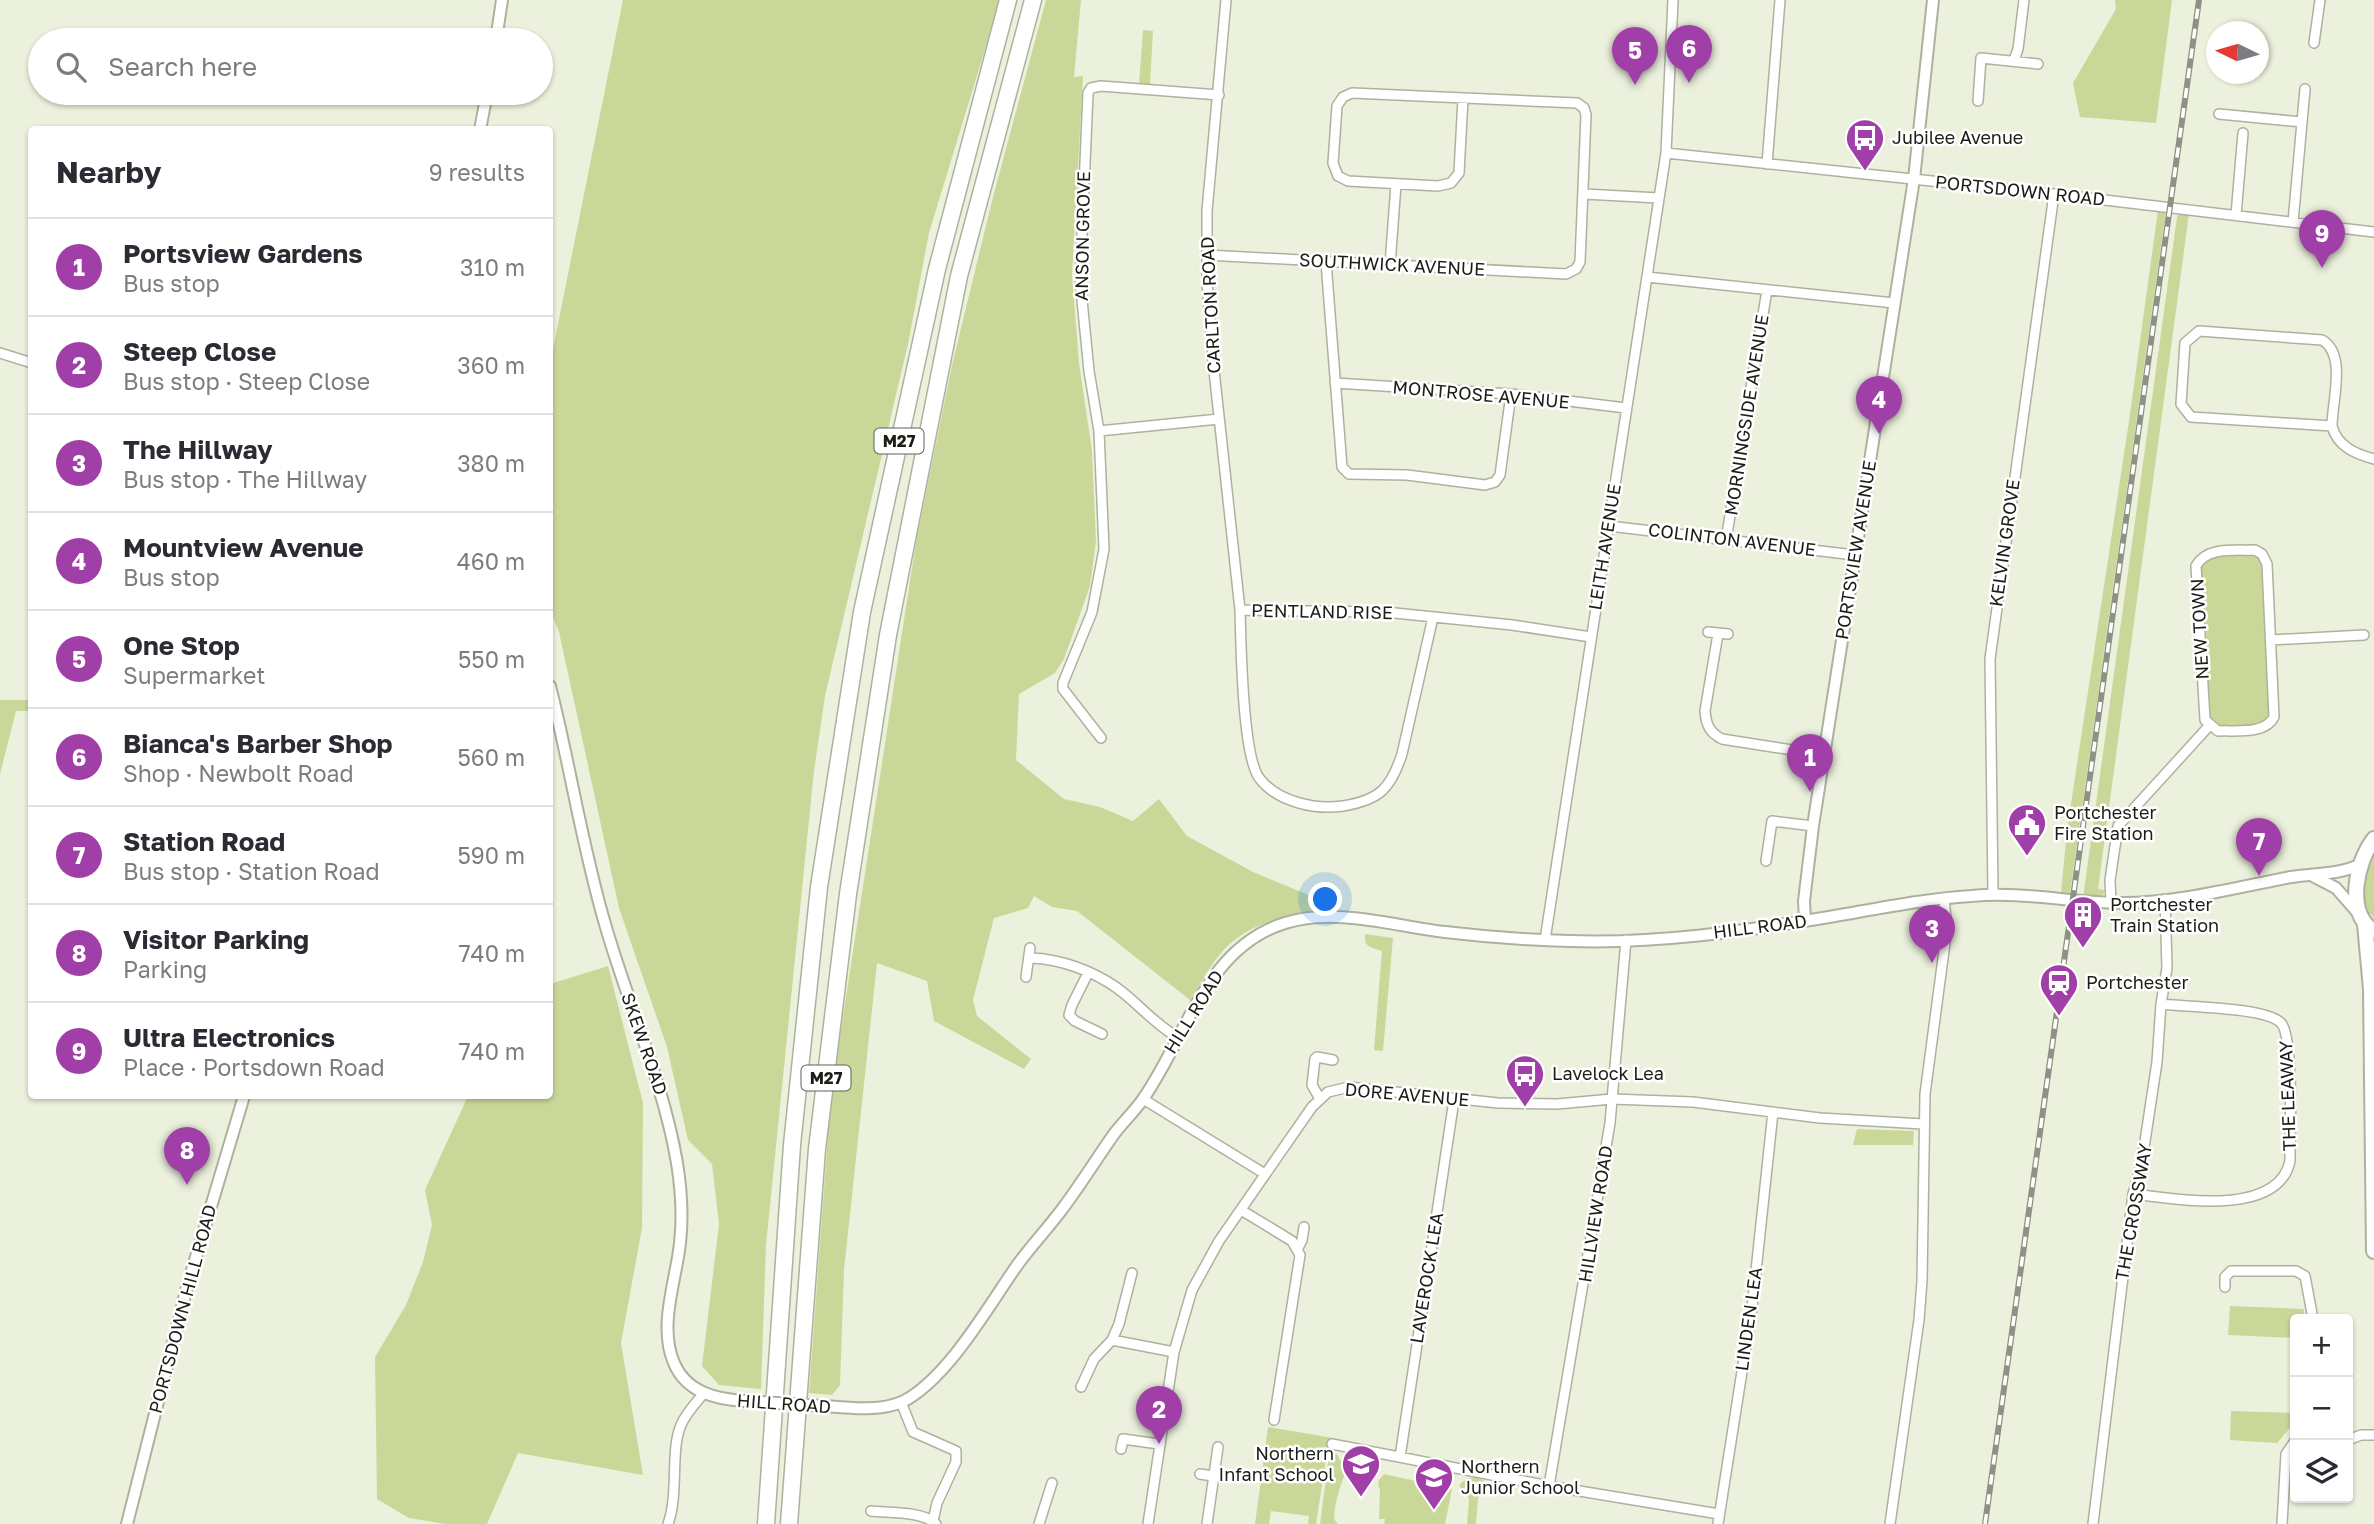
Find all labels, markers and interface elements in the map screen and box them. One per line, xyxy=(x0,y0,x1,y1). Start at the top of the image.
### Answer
north arrow xyxy=(2206,21,2269,84)
pin: 6 xyxy=(1666,25,1712,83)
pin: 5 xyxy=(1612,27,1658,85)
search box xyxy=(28,28,553,105)
icon: search xyxy=(52,48,90,86)
text: Search here xyxy=(108,51,257,82)
bus stop icon: Jubilee Avenue xyxy=(1844,117,1886,172)
place label: Jubilee Avenue xyxy=(1892,126,2023,148)
text: Nearby xyxy=(56,154,161,190)
text: 9 results xyxy=(429,158,525,186)
street label: PORTSDOWN ROAD xyxy=(1934,170,2106,210)
street label: ANSON GROVE xyxy=(1070,171,1094,301)
pin: 9 xyxy=(2299,210,2345,268)
street label: CARLTON ROAD xyxy=(1195,236,1225,374)
text: Portsview Gardens xyxy=(123,238,363,269)
street label: SOUTHWICK AVENUE xyxy=(1299,248,1486,280)
text: 1 xyxy=(73,253,85,281)
text: 310 m xyxy=(460,253,525,281)
text: Bus stop xyxy=(123,269,220,297)
street label: MORNINGSIDE AVENUE xyxy=(1719,313,1773,517)
text: Steep Close xyxy=(123,336,276,367)
text: 2 xyxy=(72,351,86,379)
text: 360 m xyxy=(457,351,525,379)
text: Bus stop · Steep Close xyxy=(123,367,370,395)
street label: MONTROSE AVENUE xyxy=(1392,375,1570,413)
pin: 4 xyxy=(1856,376,1902,434)
road number: M27 xyxy=(874,428,923,454)
text: The Hillway xyxy=(123,434,273,465)
text: 3 xyxy=(72,449,86,477)
text: 380 m xyxy=(457,449,525,477)
street label: PORTSVIEW AVENUE xyxy=(1830,459,1880,641)
text: Bus stop · The Hillway xyxy=(123,465,367,493)
street label: KELVIN GROVE xyxy=(1984,478,2024,608)
street label: LEITH AVENUE xyxy=(1583,482,1625,612)
street label: COLINTON AVENUE xyxy=(1647,518,1817,560)
text: Mountview Avenue xyxy=(123,532,364,563)
text: 4 xyxy=(72,547,86,575)
text: 460 m xyxy=(457,547,525,575)
text: Bus stop xyxy=(123,563,220,591)
street label: NEW TOWN xyxy=(2185,578,2213,680)
street label: PENTLAND RISE xyxy=(1251,599,1393,623)
text: One Stop xyxy=(123,630,240,661)
text: 5 xyxy=(72,645,86,673)
text: 550 m xyxy=(458,645,525,673)
text: Supermarket xyxy=(123,661,266,689)
text: Bianca's Barber Shop xyxy=(123,728,393,759)
pin: 1 xyxy=(1787,734,1833,792)
text: 6 xyxy=(72,743,86,771)
text: 560 m xyxy=(457,743,525,771)
text: Shop · Newbolt Road xyxy=(123,759,354,787)
place label: Portchester Fire Station xyxy=(2054,801,2157,844)
public building icon: Portchester Fire Station xyxy=(2006,802,2048,857)
pin: 7 xyxy=(2236,818,2282,876)
text: Station Road xyxy=(123,826,285,857)
text: 7 xyxy=(73,841,85,869)
text: 590 m xyxy=(457,841,525,869)
text: Bus stop · Station Road xyxy=(123,857,380,885)
your location xyxy=(1308,882,1342,916)
place label: Portchester Train Station xyxy=(2110,893,2219,936)
building icon: Portchester Train Station xyxy=(2062,894,2104,949)
pin: 3 xyxy=(1909,905,1955,963)
street label: HILL ROAD xyxy=(1712,909,1808,943)
text: Visitor Parking xyxy=(123,924,309,955)
text: 8 xyxy=(72,939,86,967)
text: 740 m xyxy=(458,939,525,967)
text: Parking xyxy=(123,955,207,983)
station icon: Portchester xyxy=(2038,962,2080,1017)
street label: HILL ROAD xyxy=(1159,966,1227,1057)
place label: Portchester xyxy=(2086,971,2189,993)
street label: SKEW ROAD xyxy=(617,990,673,1098)
text: Ultra Electronics xyxy=(123,1022,335,1053)
text: 9 xyxy=(72,1037,86,1065)
text: 740 m xyxy=(458,1037,525,1065)
street label: THE LEAWAY xyxy=(2274,1040,2300,1152)
text: Place · Portsdown Road xyxy=(123,1053,385,1081)
bus stop icon: Lavelock Lea xyxy=(1504,1053,1546,1108)
place label: Lavelock Lea xyxy=(1552,1062,1664,1084)
road number: M27 xyxy=(802,1066,850,1090)
street label: DORE AVENUE xyxy=(1344,1078,1470,1110)
pin: 8 xyxy=(164,1127,210,1185)
street label: THE CROSSWAY xyxy=(2110,1141,2156,1282)
street label: HILLVIEW ROAD xyxy=(1573,1144,1617,1284)
street label: PORTSDOWN HILL ROAD xyxy=(144,1202,220,1415)
street label: LAVEROCK LEA xyxy=(1405,1211,1447,1345)
street label: LINDEN LEA xyxy=(1730,1266,1766,1372)
map controls xyxy=(2290,1314,2353,1503)
button: + xyxy=(2290,1314,2353,1377)
button: − xyxy=(2290,1377,2353,1440)
pin: 2 xyxy=(1136,1386,1182,1444)
street label: HILL ROAD xyxy=(736,1389,832,1417)
button: layers xyxy=(2290,1440,2353,1503)
place label: Northern Infant School xyxy=(1219,1442,1334,1485)
school or university icon: Northern Infant School xyxy=(1340,1443,1382,1498)
place label: Northern Junior School xyxy=(1461,1455,1580,1498)
school or university icon: Northern Junior School xyxy=(1413,1456,1455,1511)

